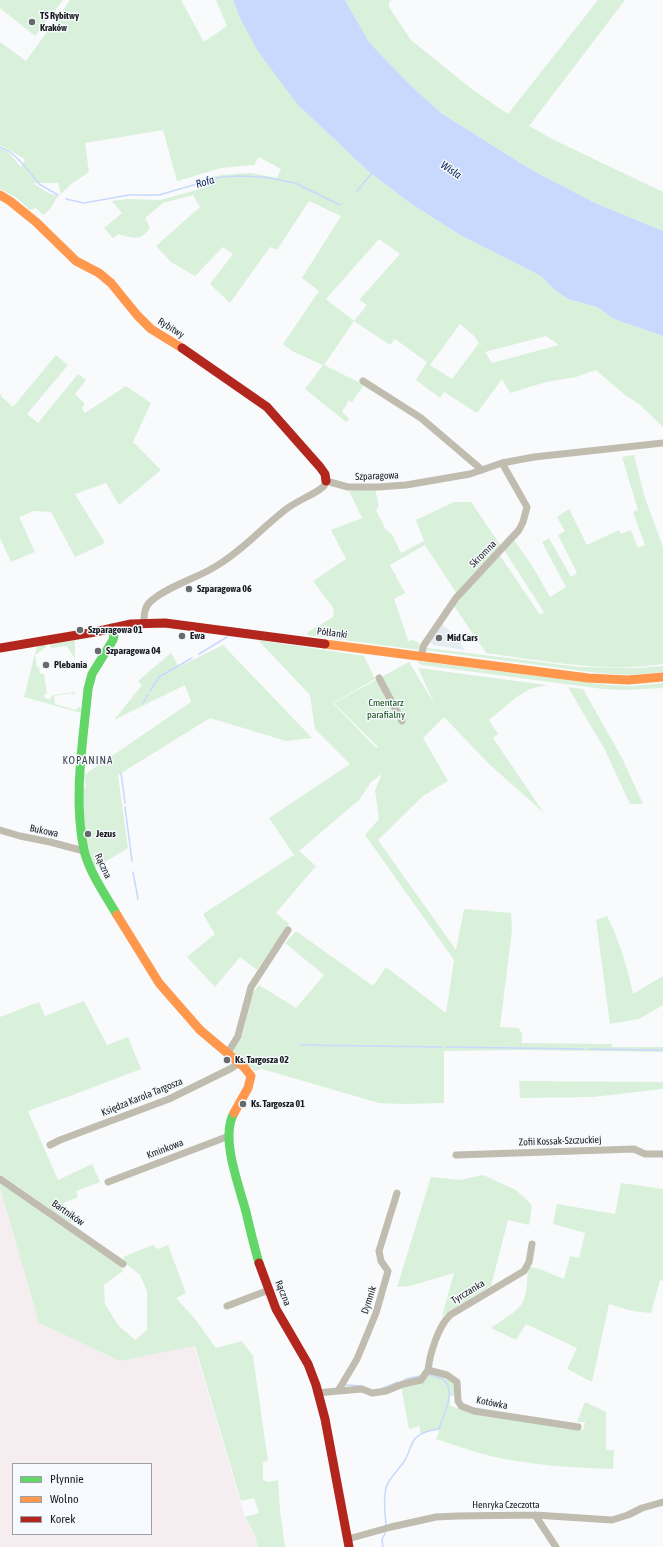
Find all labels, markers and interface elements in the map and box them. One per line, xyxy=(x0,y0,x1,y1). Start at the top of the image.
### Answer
place label: TS Rybitwy Kraków xyxy=(40,10,79,34)
marker: TS Rybitwy Kraków xyxy=(27,17,37,27)
water label: Wisła xyxy=(438,158,464,182)
water label: Rofa xyxy=(194,173,216,191)
street label: Rybitwy xyxy=(155,315,187,341)
street label: Szparagowa xyxy=(355,469,399,483)
street label: Skromna xyxy=(467,538,499,570)
place label: Szparagowa 06 xyxy=(197,583,252,595)
marker: Szparagowa 06 xyxy=(184,584,194,594)
place label: Szparagowa 01 xyxy=(88,624,143,636)
marker: Szparagowa 01 xyxy=(75,625,85,635)
street label: Półłanki xyxy=(316,625,348,641)
place label: Ewa xyxy=(190,630,205,642)
marker: Ewa xyxy=(177,631,187,641)
place label: Mid Cars xyxy=(447,632,478,644)
marker: Mid Cars xyxy=(434,633,444,643)
place label: Szparagowa 04 xyxy=(106,645,161,657)
marker: Szparagowa 04 xyxy=(93,646,103,656)
place label: Plebania xyxy=(54,659,87,671)
marker: Plebania xyxy=(41,660,51,670)
park label: Cmentarz parafialny xyxy=(367,697,405,720)
district label: KOPANINA xyxy=(63,754,113,768)
street label: Bukowa xyxy=(29,822,59,840)
place label: Jezus xyxy=(96,828,116,840)
marker: Jezus xyxy=(83,829,93,839)
street label: Rączna xyxy=(92,851,114,881)
place label: Ks. Targosza 02 xyxy=(235,1054,289,1066)
marker: Ks. Targosza 02 xyxy=(222,1055,232,1065)
street label: Księdza Karola Targosza xyxy=(100,1075,184,1119)
place label: Ks. Targosza 01 xyxy=(251,1098,305,1110)
marker: Ks. Targosza 01 xyxy=(238,1099,248,1109)
street label: Zofii Kossak-Szczuckiej xyxy=(518,1134,602,1148)
street label: Kminkowa xyxy=(145,1136,185,1162)
street label: Bartników xyxy=(49,1197,87,1229)
street label: Tyrczanka xyxy=(449,1277,487,1307)
street label: Rączna xyxy=(272,1278,294,1308)
street label: Dymnik xyxy=(359,1285,379,1315)
street label: Kotówka xyxy=(475,1394,509,1412)
legend xyxy=(12,1463,152,1535)
text: Płynnie xyxy=(50,1472,84,1486)
text: Wolno xyxy=(50,1492,79,1506)
street label: Henryka Czeczotta xyxy=(472,1499,540,1511)
text: Korek xyxy=(50,1512,76,1526)

